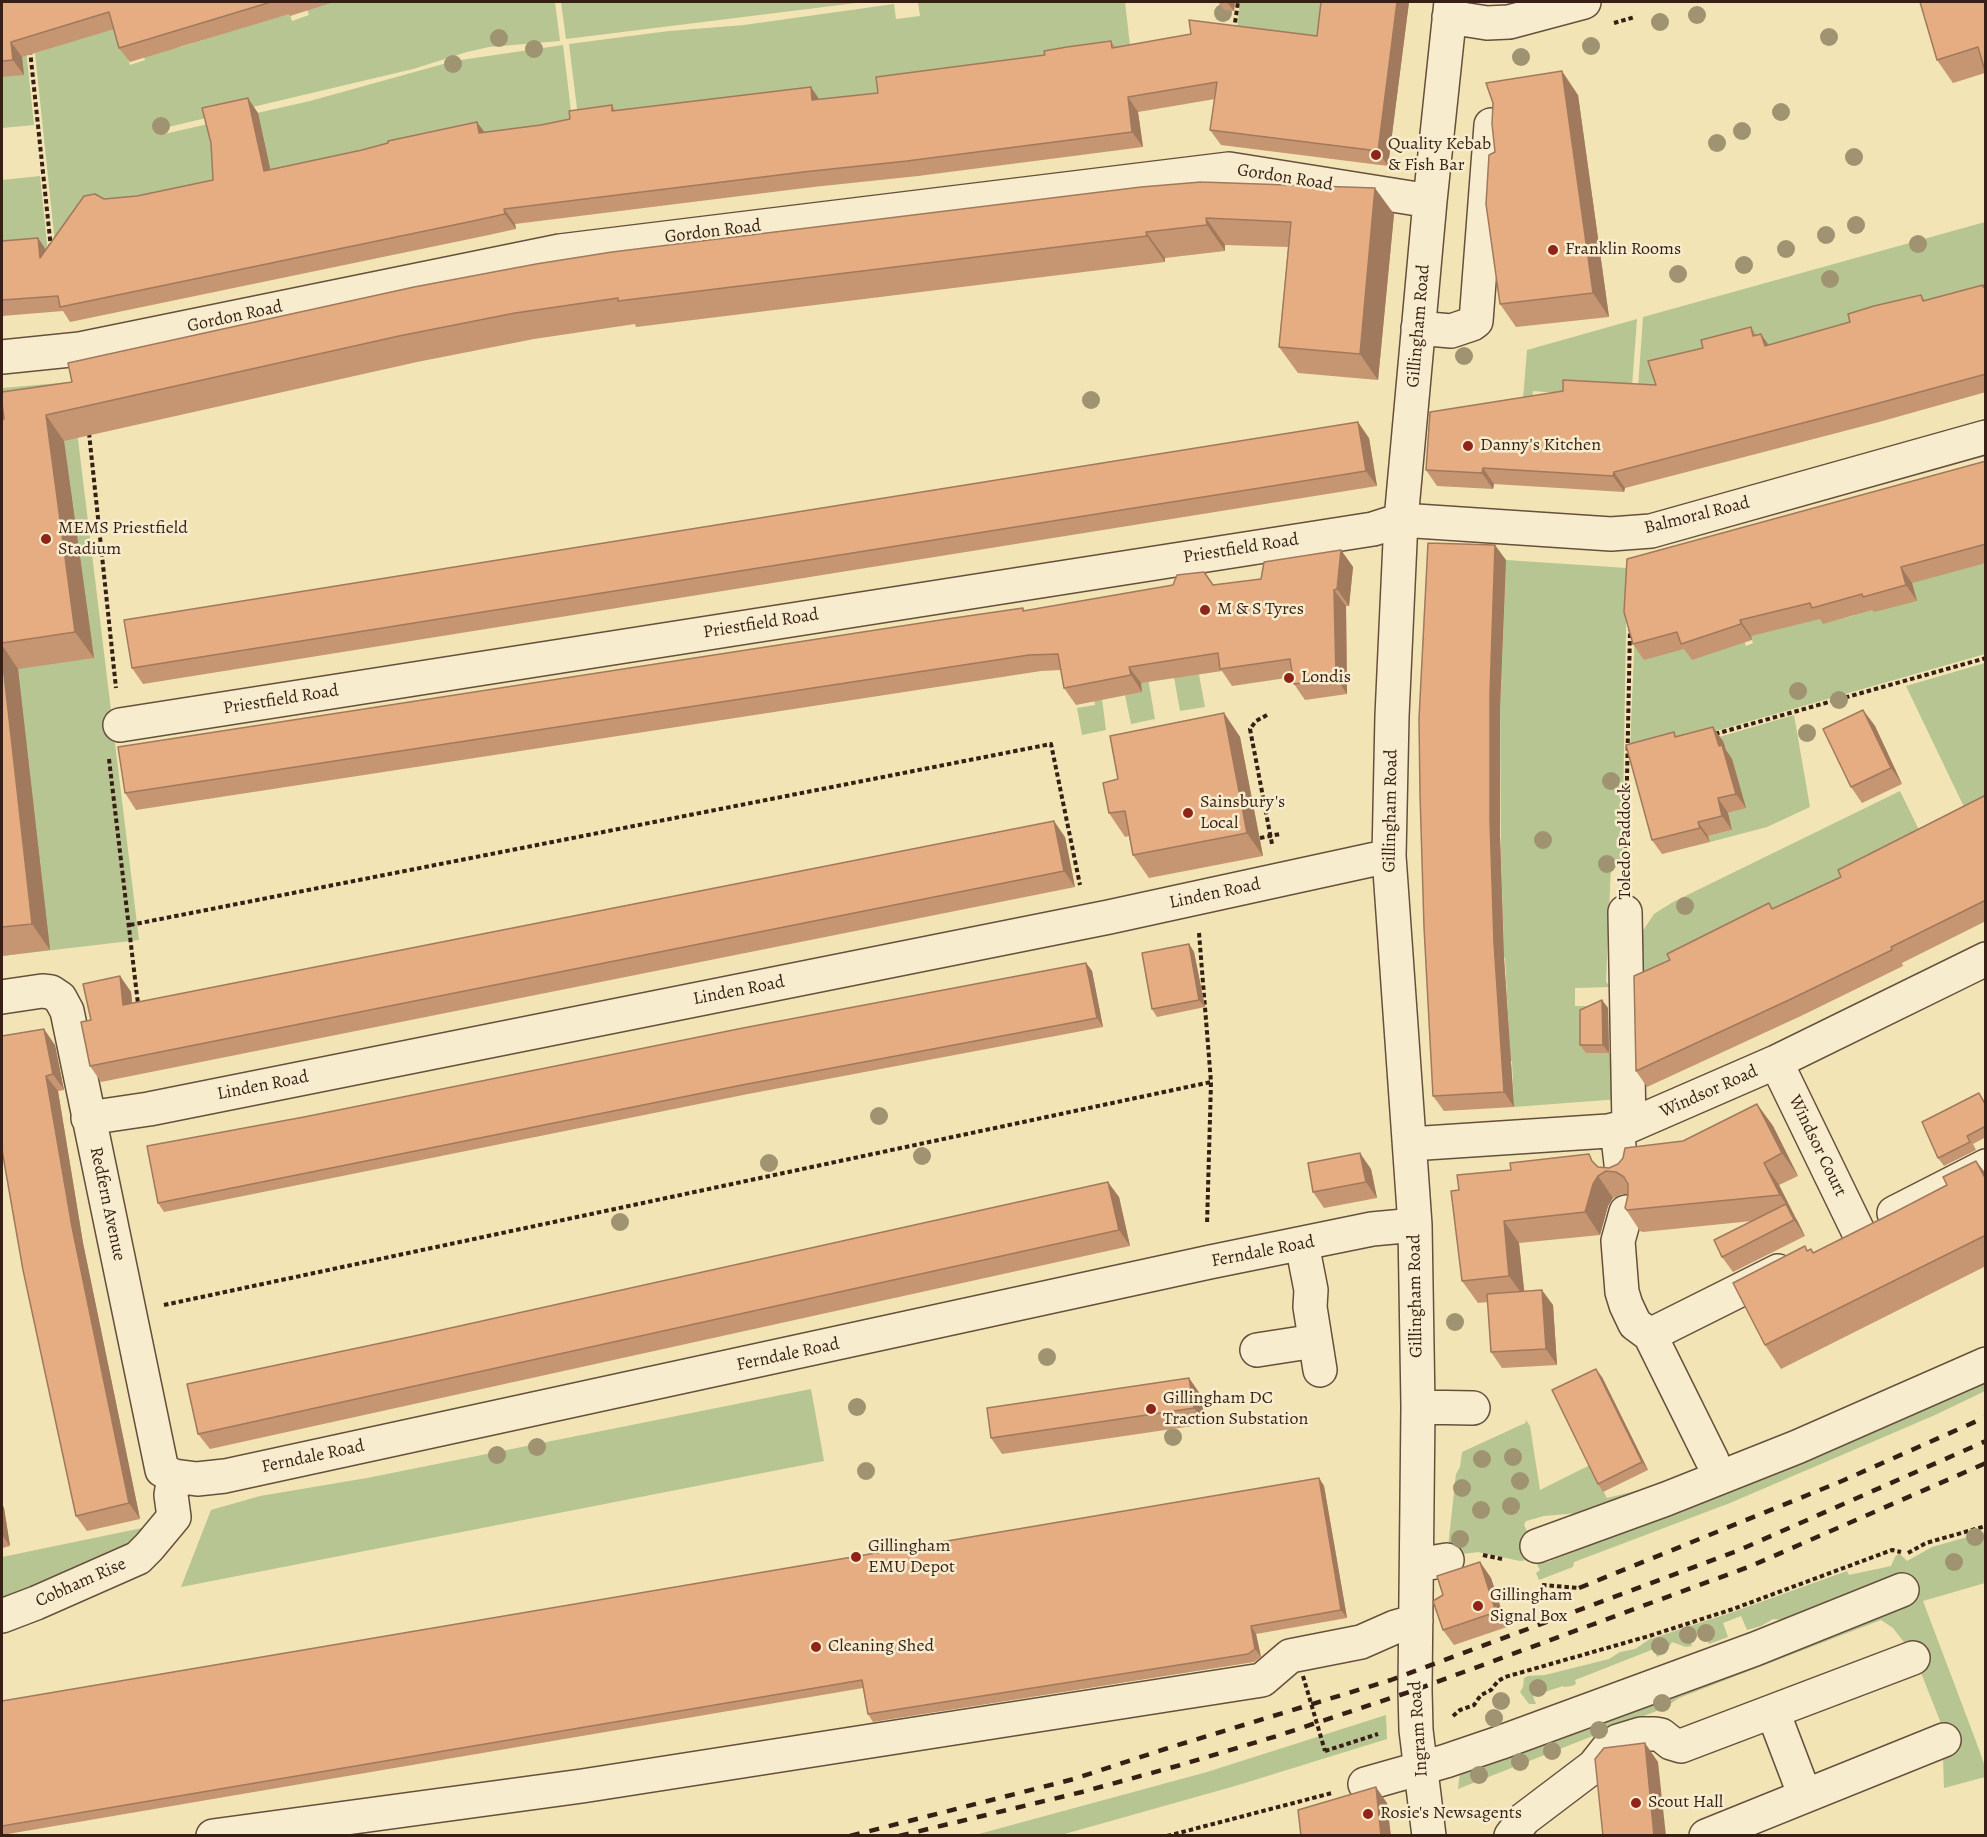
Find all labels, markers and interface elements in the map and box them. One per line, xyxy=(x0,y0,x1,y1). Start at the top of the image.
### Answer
place label: Quality Kebab & Fish Bar xyxy=(1388,134,1491,176)
marker: Quality Kebab & Fish Bar xyxy=(1369,148,1383,162)
street label: Gordon Road xyxy=(1235,160,1335,196)
street label: Gordon Road xyxy=(664,215,762,249)
place label: Franklin Rooms xyxy=(1565,239,1681,261)
marker: Franklin Rooms xyxy=(1546,243,1560,257)
street label: Gillingham Road xyxy=(1403,264,1435,388)
street label: Gordon Road xyxy=(185,296,285,338)
place label: Danny's Kitchen xyxy=(1480,435,1601,457)
marker: Danny's Kitchen xyxy=(1461,439,1475,453)
street label: Balmoral Road xyxy=(1642,492,1752,540)
place label: MEMS Priestfield Stadium xyxy=(58,518,188,560)
street label: Priestfield Road xyxy=(1182,529,1300,569)
marker: MEMS Priestfield Stadium xyxy=(39,532,53,546)
place label: M & S Tyres xyxy=(1217,599,1304,621)
marker: M & S Tyres xyxy=(1198,603,1212,617)
street label: Priestfield Road xyxy=(702,604,820,644)
place label: Londis xyxy=(1301,667,1351,689)
marker: Londis xyxy=(1282,671,1296,685)
street label: Priestfield Road xyxy=(222,680,340,720)
street label: Gillingham Road xyxy=(1379,749,1403,873)
street label: Toledo Paddock xyxy=(1615,784,1637,900)
place label: Sainsbury's Local xyxy=(1200,792,1285,834)
marker: Sainsbury's Local xyxy=(1181,806,1195,820)
street label: Linden Road xyxy=(1167,874,1263,914)
street label: Linden Road xyxy=(691,972,787,1010)
street label: Windsor Road xyxy=(1657,1061,1761,1123)
street label: Linden Road xyxy=(215,1067,311,1105)
street label: Windsor Court xyxy=(1783,1092,1851,1200)
street label: Redfern Avenue xyxy=(84,1145,130,1263)
street label: Ferndale Road xyxy=(1210,1231,1316,1273)
street label: Gillingham Road xyxy=(1404,1234,1428,1358)
street label: Ferndale Road xyxy=(735,1334,841,1376)
place label: Gillingham DC Traction Substation xyxy=(1163,1388,1308,1430)
marker: Gillingham DC Traction Substation xyxy=(1144,1402,1158,1416)
street label: Ferndale Road xyxy=(260,1436,366,1478)
place label: Gillingham EMU Depot xyxy=(868,1536,955,1578)
marker: Gillingham EMU Depot xyxy=(849,1550,863,1564)
street label: Cobham Rise xyxy=(32,1553,130,1613)
place label: Gillingham Signal Box xyxy=(1490,1585,1572,1628)
marker: Gillingham Signal Box xyxy=(1471,1599,1485,1613)
place label: Cleaning Shed xyxy=(828,1636,934,1658)
marker: Cleaning Shed xyxy=(809,1640,823,1654)
street label: Ingram Road xyxy=(1405,1680,1433,1778)
place label: Scout Hall xyxy=(1648,1792,1723,1814)
marker: Scout Hall xyxy=(1629,1796,1643,1810)
place label: Rosie's Newsagents xyxy=(1380,1803,1522,1825)
marker: Rosie's Newsagents xyxy=(1361,1807,1375,1821)

